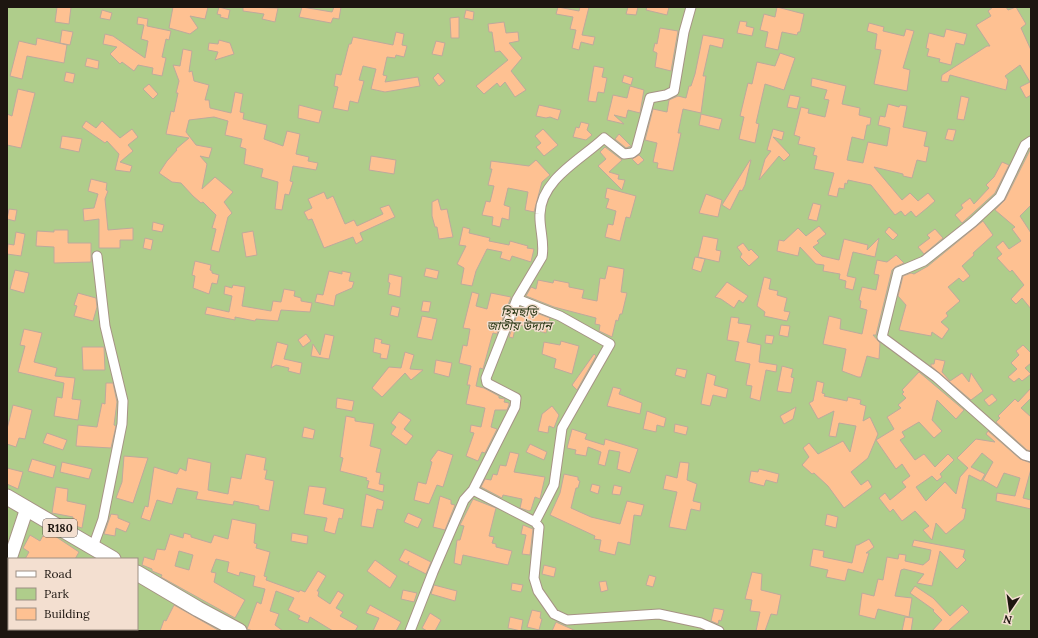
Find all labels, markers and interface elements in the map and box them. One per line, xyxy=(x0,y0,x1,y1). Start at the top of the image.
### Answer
park label: হিমছড়ি জাতীয় উদ্যান xyxy=(487,304,554,333)
road number: R180 xyxy=(43,519,77,537)
legend xyxy=(8,558,138,630)
text: Road xyxy=(44,566,72,581)
text: Park xyxy=(44,586,70,601)
north arrow xyxy=(990,590,1030,630)
text: Building xyxy=(44,606,90,621)
text: N xyxy=(1002,612,1013,628)

